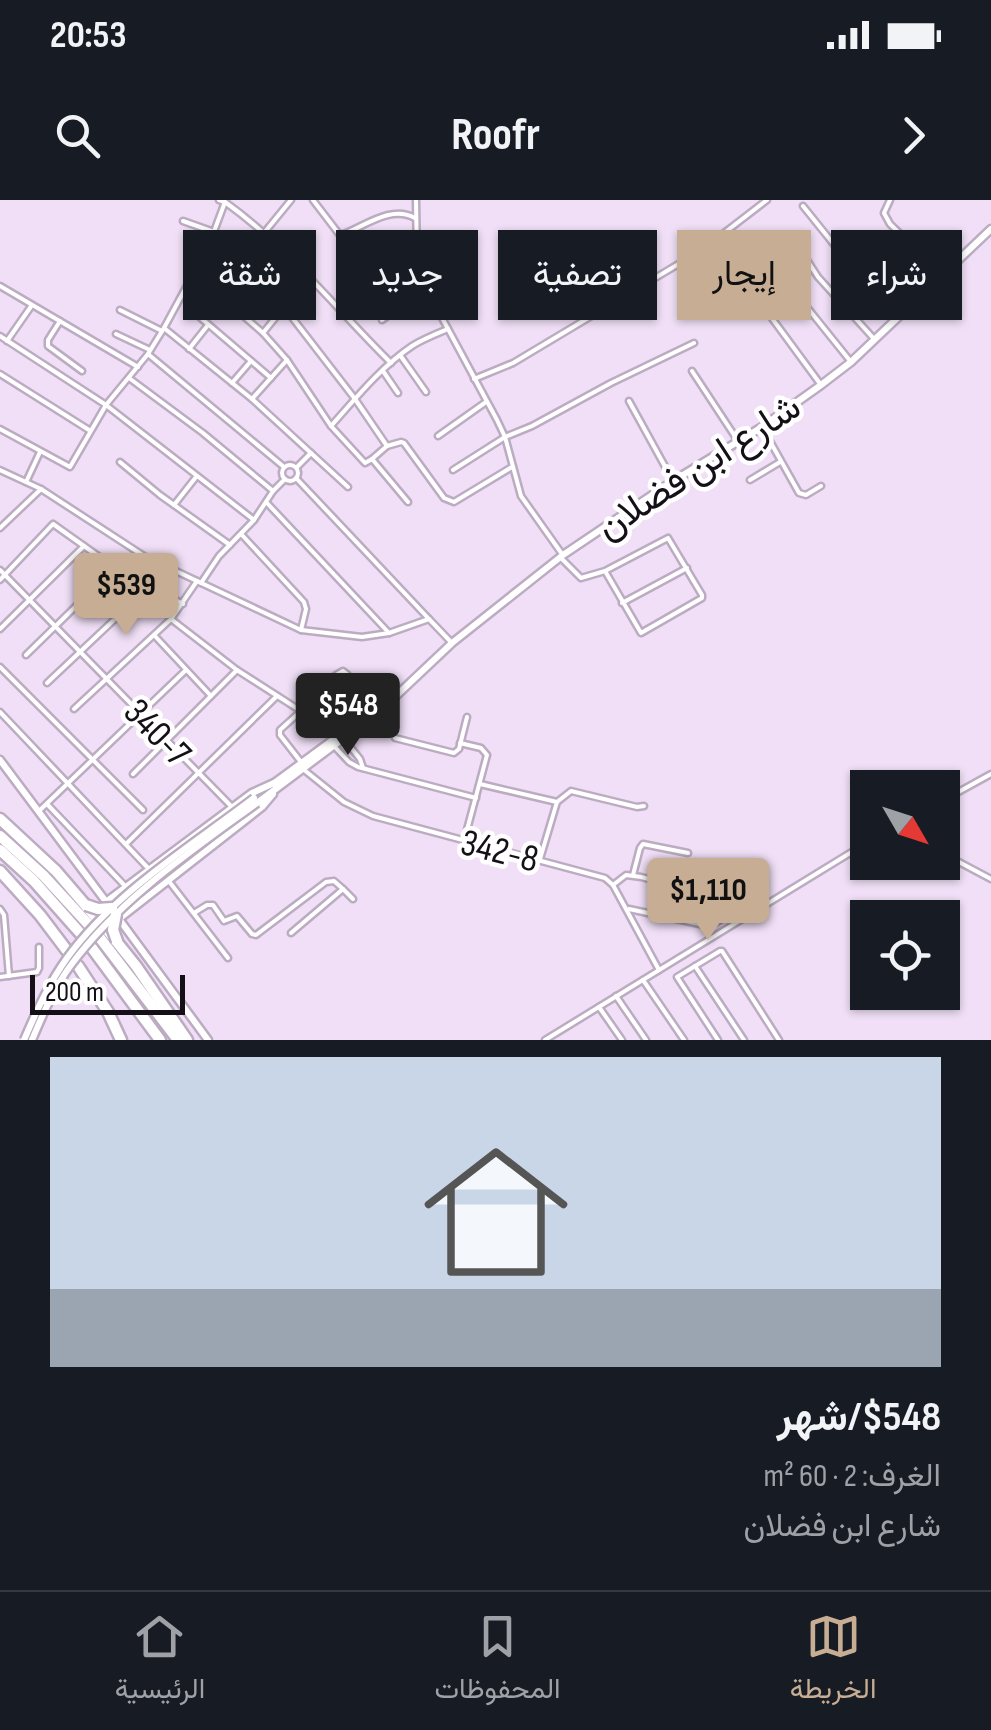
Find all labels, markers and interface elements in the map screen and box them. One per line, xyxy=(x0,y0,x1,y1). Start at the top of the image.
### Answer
text: 20:53 xyxy=(50,13,126,58)
icon: search xyxy=(50,108,105,163)
text: Roofr xyxy=(451,108,540,163)
icon: forward xyxy=(886,108,941,163)
chip: شقة xyxy=(183,230,316,320)
chip: جديد xyxy=(336,230,478,320)
chip: تصفية xyxy=(498,230,657,320)
chip: إيجار xyxy=(677,230,811,320)
chip: شراء xyxy=(831,230,962,320)
street label: شارع ابن فضلان xyxy=(588,385,811,552)
pin: $539 xyxy=(67,553,185,638)
text: $539 xyxy=(96,566,156,605)
pin: $548 xyxy=(289,673,407,758)
text: $548 xyxy=(318,686,378,725)
street label: 340-7 xyxy=(114,690,200,776)
north arrow xyxy=(850,770,960,880)
map controls xyxy=(850,770,960,1010)
street label: 342-8 xyxy=(456,820,543,883)
pin: $1,110 xyxy=(627,858,789,943)
text: $1,110 xyxy=(669,871,747,910)
button: locate xyxy=(850,900,960,1010)
scale bar xyxy=(30,970,185,1014)
text: 200 m xyxy=(45,976,104,1009)
icon: home xyxy=(406,1122,586,1302)
text: $548/شهر xyxy=(777,1392,941,1443)
text: الغرف: 2 · 60 m² xyxy=(763,1457,941,1496)
text: شارع ابن فضلان xyxy=(743,1507,941,1546)
tab: الرئيسية xyxy=(115,1609,205,1713)
tab: المحفوظات xyxy=(434,1609,561,1713)
tab: الخريطة xyxy=(790,1609,876,1713)

